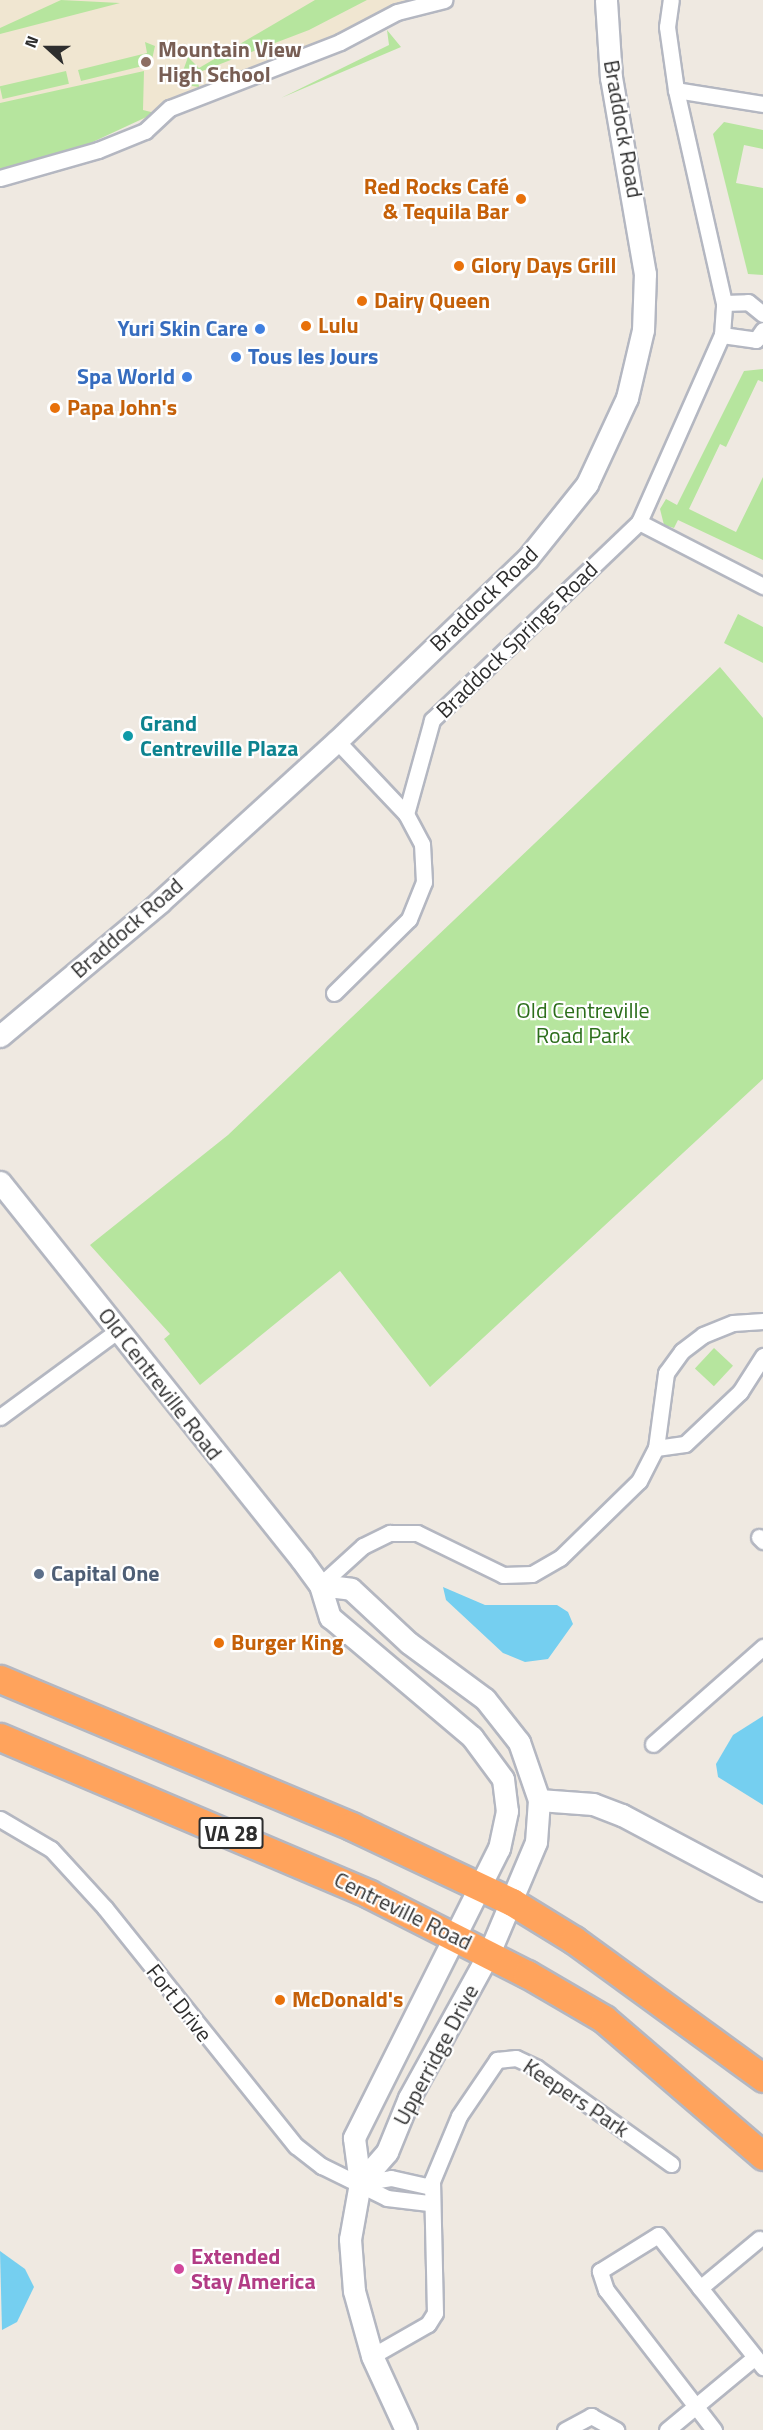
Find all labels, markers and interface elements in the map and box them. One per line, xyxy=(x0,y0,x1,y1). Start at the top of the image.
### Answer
north arrow xyxy=(18,18,78,78)
text: N xyxy=(18,32,44,51)
place label: Mountain View High School xyxy=(158,36,302,88)
marker: Mountain View High School xyxy=(139,55,153,69)
street label: Braddock Road xyxy=(598,58,648,200)
place label: Red Rocks Café & Tequila Bar xyxy=(364,173,509,224)
marker: Red Rocks Café & Tequila Bar xyxy=(514,192,528,206)
place label: Glory Days Grill xyxy=(471,253,616,279)
marker: Glory Days Grill xyxy=(452,259,466,273)
place label: Dairy Queen xyxy=(374,288,490,314)
marker: Dairy Queen xyxy=(355,294,369,308)
place label: Lulu xyxy=(318,313,359,339)
place label: Yuri Skin Care xyxy=(117,316,248,342)
marker: Lulu xyxy=(299,319,313,333)
marker: Yuri Skin Care xyxy=(253,322,267,336)
place label: Tous les Jours xyxy=(248,344,379,370)
marker: Tous les Jours xyxy=(229,350,243,364)
place label: Spa World xyxy=(77,364,175,390)
marker: Spa World xyxy=(180,370,194,384)
place label: Papa John's xyxy=(67,395,177,421)
marker: Papa John's xyxy=(48,401,62,415)
street label: Braddock Road xyxy=(425,541,543,657)
street label: Braddock Springs Road xyxy=(431,556,603,724)
place label: Grand Centreville Plaza xyxy=(140,710,298,762)
marker: Grand Centreville Plaza xyxy=(121,729,135,743)
street label: Braddock Road xyxy=(66,872,188,984)
park label: Old Centreville Road Park xyxy=(516,997,650,1048)
street label: Old Centreville Road xyxy=(92,1303,228,1465)
place label: Capital One xyxy=(51,1561,160,1587)
marker: Capital One xyxy=(32,1567,46,1581)
place label: Burger King xyxy=(231,1630,343,1656)
marker: Burger King xyxy=(212,1636,226,1650)
road number: VA 28 xyxy=(198,1815,264,1851)
street label: Centreville Road xyxy=(330,1866,476,1956)
street label: Fort Drive xyxy=(141,1959,217,2047)
street label: Upperridge Drive xyxy=(388,1980,484,2130)
place label: McDonald's xyxy=(292,1987,403,2013)
marker: McDonald's xyxy=(273,1993,287,2007)
street label: Keepers Park xyxy=(518,2053,634,2143)
place label: Extended Stay America xyxy=(191,2243,316,2294)
marker: Extended Stay America xyxy=(172,2262,186,2276)

